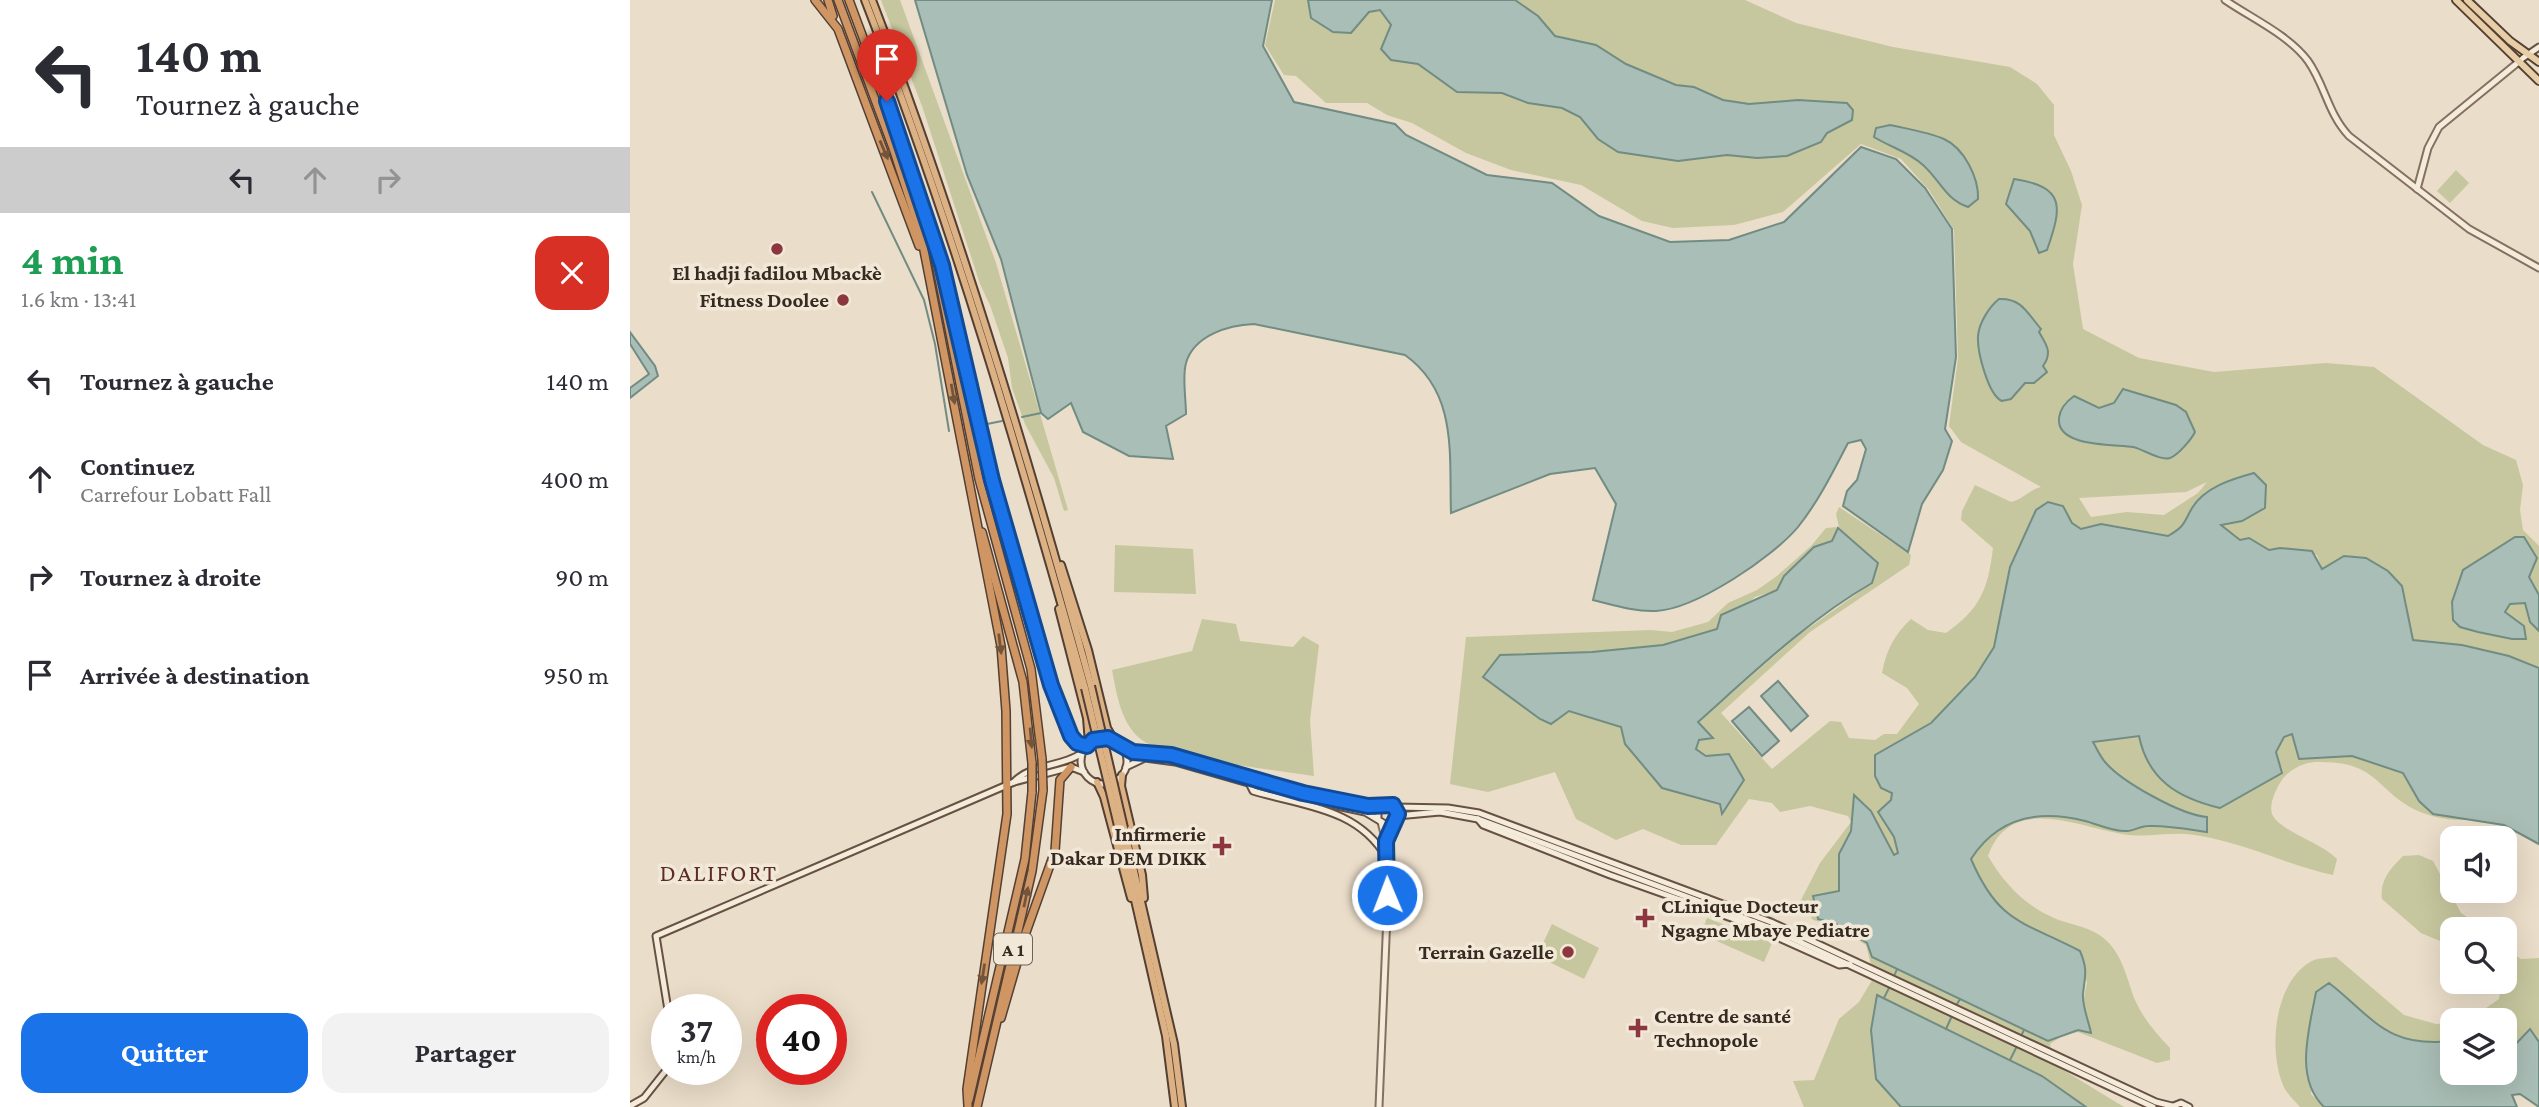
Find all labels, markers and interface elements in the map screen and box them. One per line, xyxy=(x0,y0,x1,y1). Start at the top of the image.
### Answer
icon: left xyxy=(21,28,112,119)
text: 140 m xyxy=(136,28,261,83)
pin xyxy=(857,29,917,101)
icon: arrive xyxy=(868,40,906,78)
text: Tournez à gauche xyxy=(136,86,359,122)
one-way arrow xyxy=(878,140,889,161)
icon: left xyxy=(223,161,261,199)
icon: ahead xyxy=(296,161,334,199)
icon: right xyxy=(369,161,407,199)
text: 4 min xyxy=(21,236,124,283)
button: close xyxy=(535,236,609,310)
marker: El hadji fadilou Mbackè xyxy=(769,241,785,257)
place label: El hadji fadilou Mbackè xyxy=(672,261,882,285)
text: 1.6 km · 13:41 xyxy=(21,286,136,312)
place label: Fitness Doolee xyxy=(700,288,829,312)
marker: Fitness Doolee xyxy=(835,292,851,308)
icon: left xyxy=(21,362,59,400)
text: Tournez à gauche xyxy=(80,367,274,396)
text: 140 m xyxy=(547,367,609,396)
one-way arrow xyxy=(948,383,959,405)
text: Continuez xyxy=(80,452,195,481)
icon: ahead xyxy=(21,460,59,498)
text: 400 m xyxy=(541,465,609,494)
text: Carrefour Lobatt Fall xyxy=(80,481,271,507)
icon: right xyxy=(21,558,59,596)
text: Tournez à droite xyxy=(80,563,261,592)
text: 90 m xyxy=(555,563,609,592)
one-way arrow xyxy=(995,633,1006,655)
icon: arrive xyxy=(21,656,59,694)
text: Arrivée à destination xyxy=(80,661,310,690)
text: 950 m xyxy=(543,661,609,690)
one-way arrow xyxy=(1026,727,1037,749)
place label: Infirmerie Dakar DEM DIKK xyxy=(1050,822,1207,870)
map controls xyxy=(2440,826,2517,1085)
button: sound xyxy=(2440,826,2517,903)
marker: Infirmerie Dakar DEM DIKK xyxy=(1212,836,1232,856)
position arrow xyxy=(1350,858,1424,932)
district label: DALIFORT xyxy=(660,859,778,886)
one-way arrow xyxy=(1020,886,1031,908)
place label: CLinique Docteur Ngagne Mbaye Pediatre xyxy=(1661,894,1870,942)
marker: CLinique Docteur Ngagne Mbaye Pediatre xyxy=(1635,908,1655,928)
button: search xyxy=(2440,917,2517,994)
road number: A 1 xyxy=(994,934,1032,965)
place label: Terrain Gazelle xyxy=(1419,940,1554,964)
marker: Terrain Gazelle xyxy=(1560,944,1576,960)
one-way arrow xyxy=(977,963,988,985)
speed limit sign: 40 xyxy=(756,994,847,1085)
place label: Centre de santé Technopole xyxy=(1654,1004,1791,1052)
button: layers xyxy=(2440,1008,2517,1085)
text: 37 xyxy=(680,1011,713,1050)
button: Quitter xyxy=(21,1013,308,1093)
button: Partager xyxy=(322,1013,609,1093)
marker: Centre de santé Technopole xyxy=(1628,1018,1648,1038)
text: km/h xyxy=(677,1047,716,1067)

